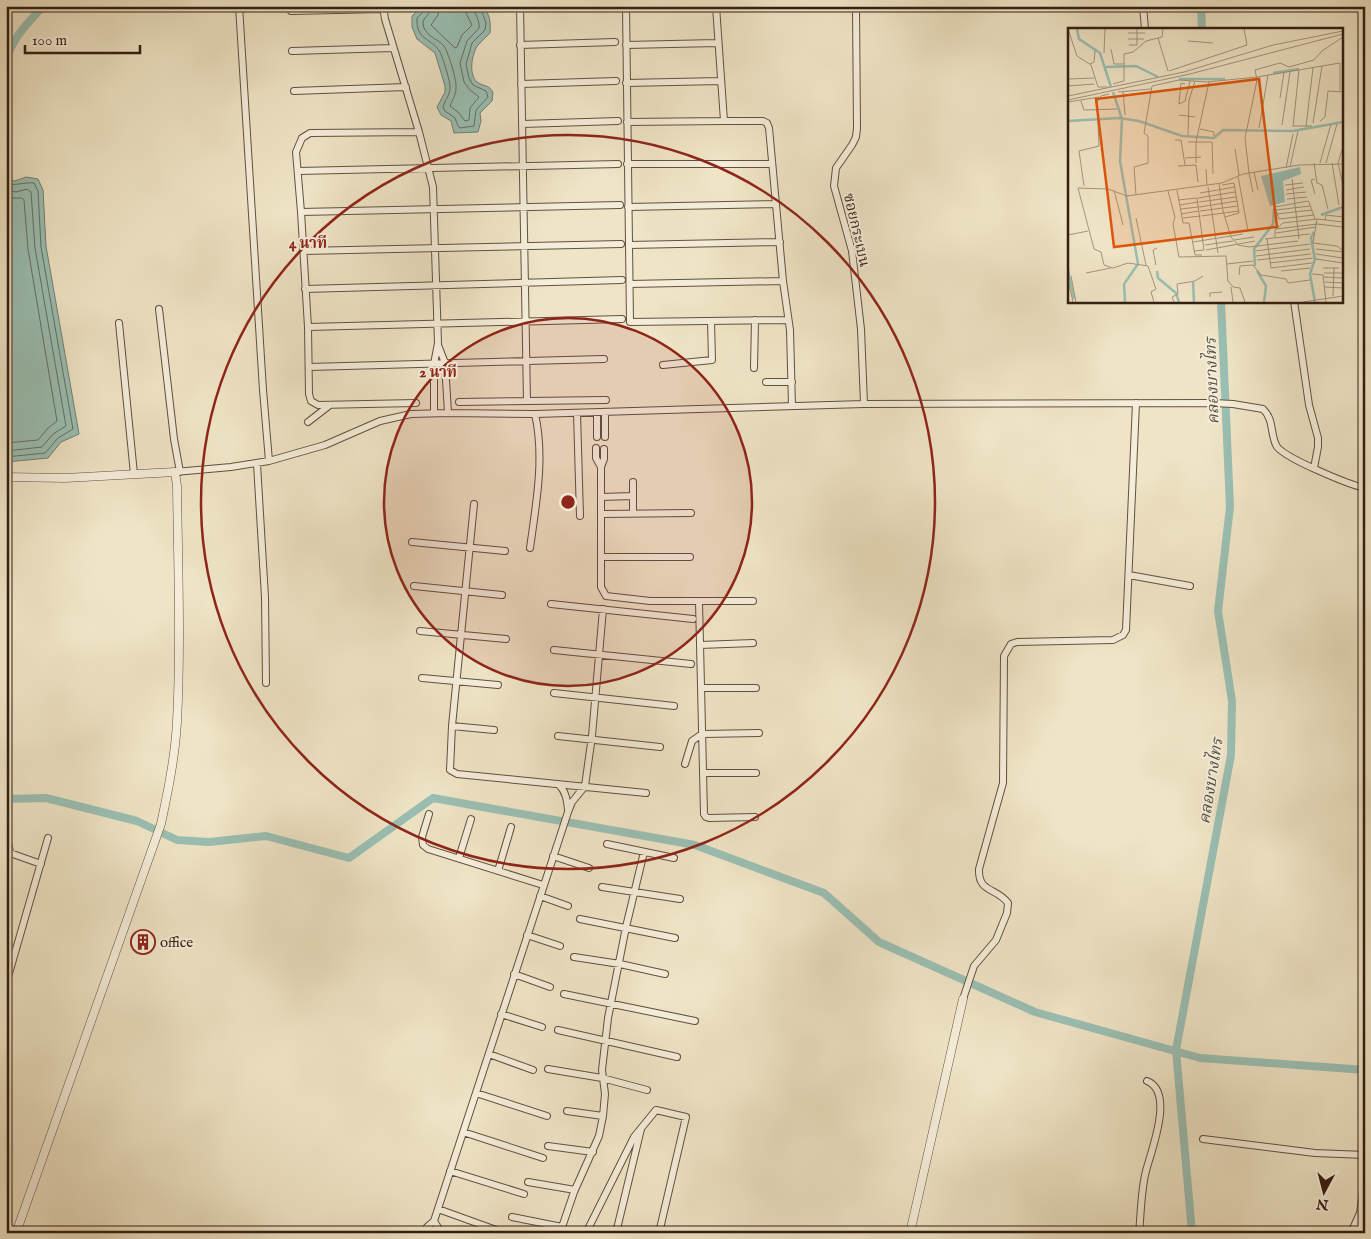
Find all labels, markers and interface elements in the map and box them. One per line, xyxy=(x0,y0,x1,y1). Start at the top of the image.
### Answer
scale bar xyxy=(25,22,140,54)
inset map xyxy=(1068,28,1344,302)
text: 100 m xyxy=(32,31,68,50)
street label: ซอยกระเบน xyxy=(839,191,874,269)
text: 4 นาที xyxy=(289,234,327,253)
water label: คลองบางไทร xyxy=(1198,335,1225,425)
text: 2 นาที xyxy=(419,363,457,382)
centre of rings xyxy=(559,493,577,511)
water label: คลองบางไทร xyxy=(1192,734,1229,826)
building icon: office xyxy=(130,929,156,955)
place label: office xyxy=(160,933,193,952)
north arrow xyxy=(1298,1166,1348,1216)
text: N xyxy=(1315,1194,1331,1214)

